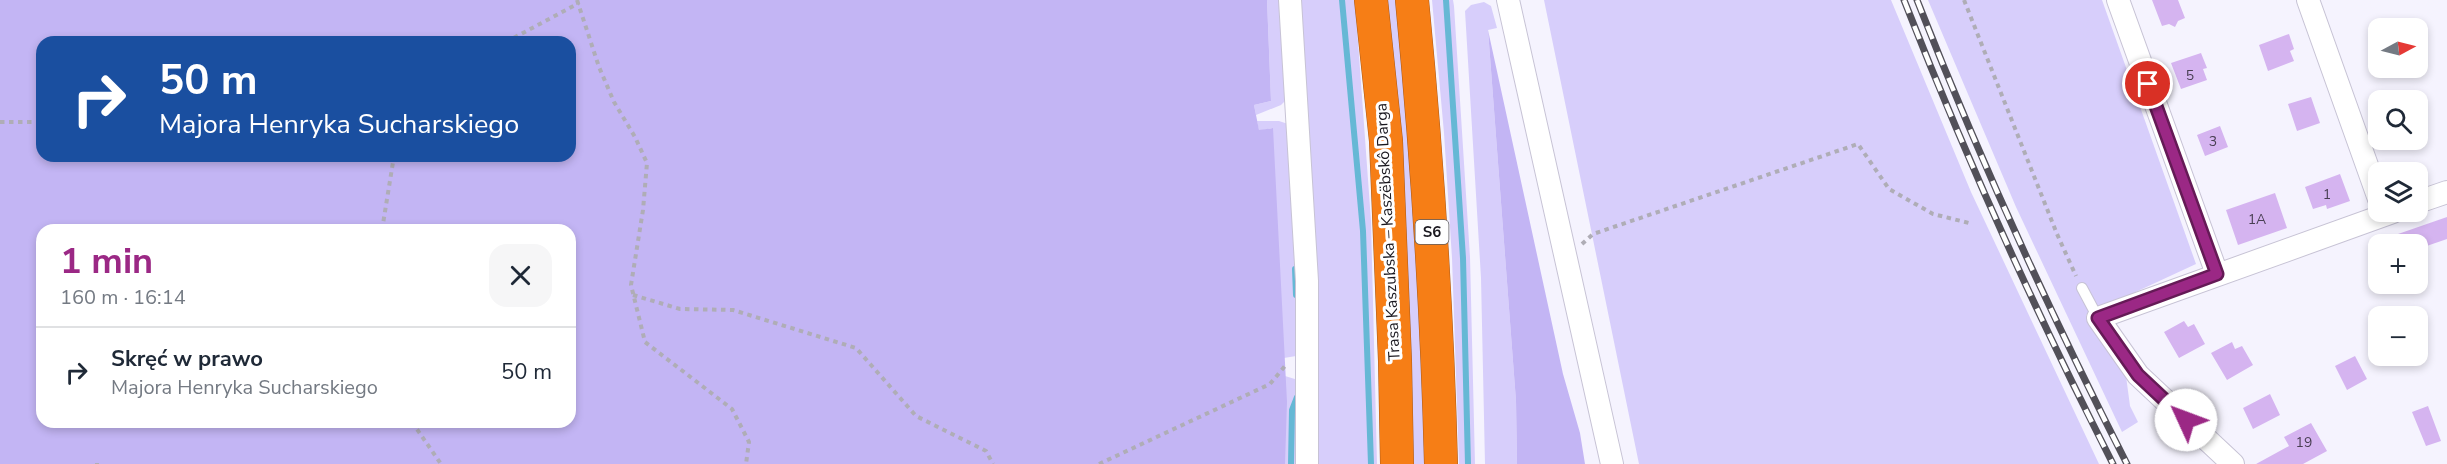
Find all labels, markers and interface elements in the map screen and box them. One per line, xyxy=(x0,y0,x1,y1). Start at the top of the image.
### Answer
north arrow xyxy=(2368,18,2428,78)
map controls xyxy=(2368,18,2428,366)
text: 50 m xyxy=(159,52,258,109)
pin xyxy=(2122,58,2173,109)
icon: right xyxy=(60,60,138,138)
house number: 5 xyxy=(2186,66,2194,85)
icon: arrive xyxy=(2131,67,2164,100)
button: search xyxy=(2368,90,2428,150)
street label: Trasa Kaszubska – Kaszëbskô Darga xyxy=(1370,102,1406,362)
text: Majora Henryka Sucharskiego xyxy=(159,106,519,143)
house number: 3 xyxy=(2209,132,2217,151)
button: layers xyxy=(2368,162,2428,222)
house number: 1 xyxy=(2323,185,2331,204)
house number: 1A xyxy=(2248,210,2266,229)
road number: S6 xyxy=(1416,220,1448,244)
button: + xyxy=(2368,234,2428,294)
text: 1 min xyxy=(60,237,153,286)
button: close xyxy=(489,244,552,307)
text: 160 m · 16:14 xyxy=(60,284,186,311)
button: − xyxy=(2368,306,2428,366)
text: Skręć w prawo xyxy=(111,344,263,374)
icon: right xyxy=(60,356,93,389)
text: 50 m xyxy=(501,357,552,387)
text: Majora Henryka Sucharskiego xyxy=(111,374,378,401)
position arrow xyxy=(2154,388,2218,452)
house number: 19 xyxy=(2296,433,2312,452)

